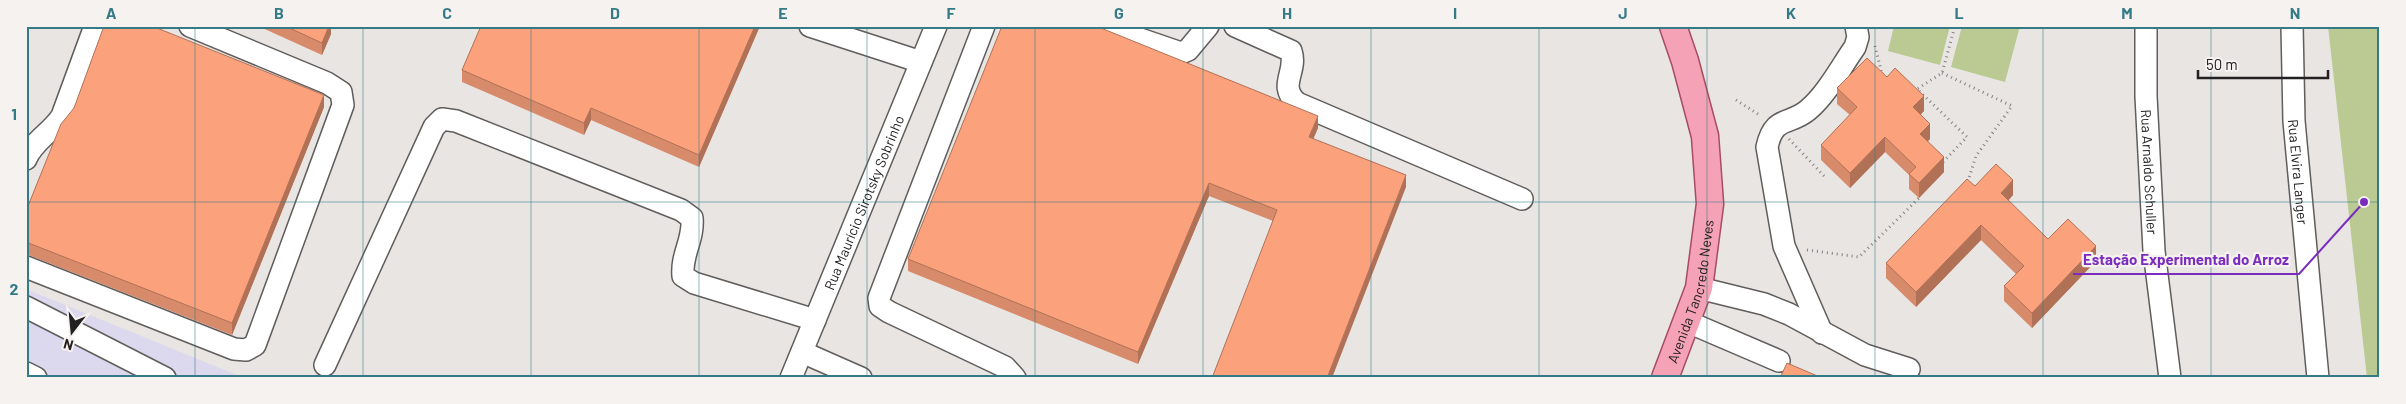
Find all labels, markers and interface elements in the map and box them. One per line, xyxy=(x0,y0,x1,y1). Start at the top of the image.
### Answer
text: A xyxy=(106,3,117,22)
text: B xyxy=(274,3,284,22)
text: C xyxy=(442,3,452,22)
text: D xyxy=(610,3,620,22)
text: E xyxy=(778,3,788,22)
text: F xyxy=(947,3,956,22)
text: G xyxy=(1114,3,1124,22)
text: H xyxy=(1282,3,1292,22)
text: I xyxy=(1453,3,1457,22)
text: J xyxy=(1618,3,1628,22)
text: K xyxy=(1786,3,1796,22)
text: L xyxy=(1954,3,1964,22)
text: M xyxy=(2121,3,2133,22)
text: N xyxy=(2290,3,2300,22)
scale bar xyxy=(2198,48,2328,80)
text: 50 m xyxy=(2206,55,2238,73)
text: 1 xyxy=(11,104,17,123)
street label: Rua Arnaldo Schuller xyxy=(2138,109,2162,235)
street label: Rua Maurício Sirotsky Sobrinho xyxy=(820,112,907,292)
street label: Rua Elvira Langer xyxy=(2285,118,2312,225)
street label: Avenida Tancredo Neves xyxy=(1663,218,1716,365)
callout: Estação Experimental do Arroz xyxy=(2073,244,2299,274)
text: Estação Experimental do Arroz xyxy=(2083,250,2289,268)
text: 2 xyxy=(10,279,19,298)
north arrow xyxy=(48,306,98,356)
text: N xyxy=(61,336,75,354)

